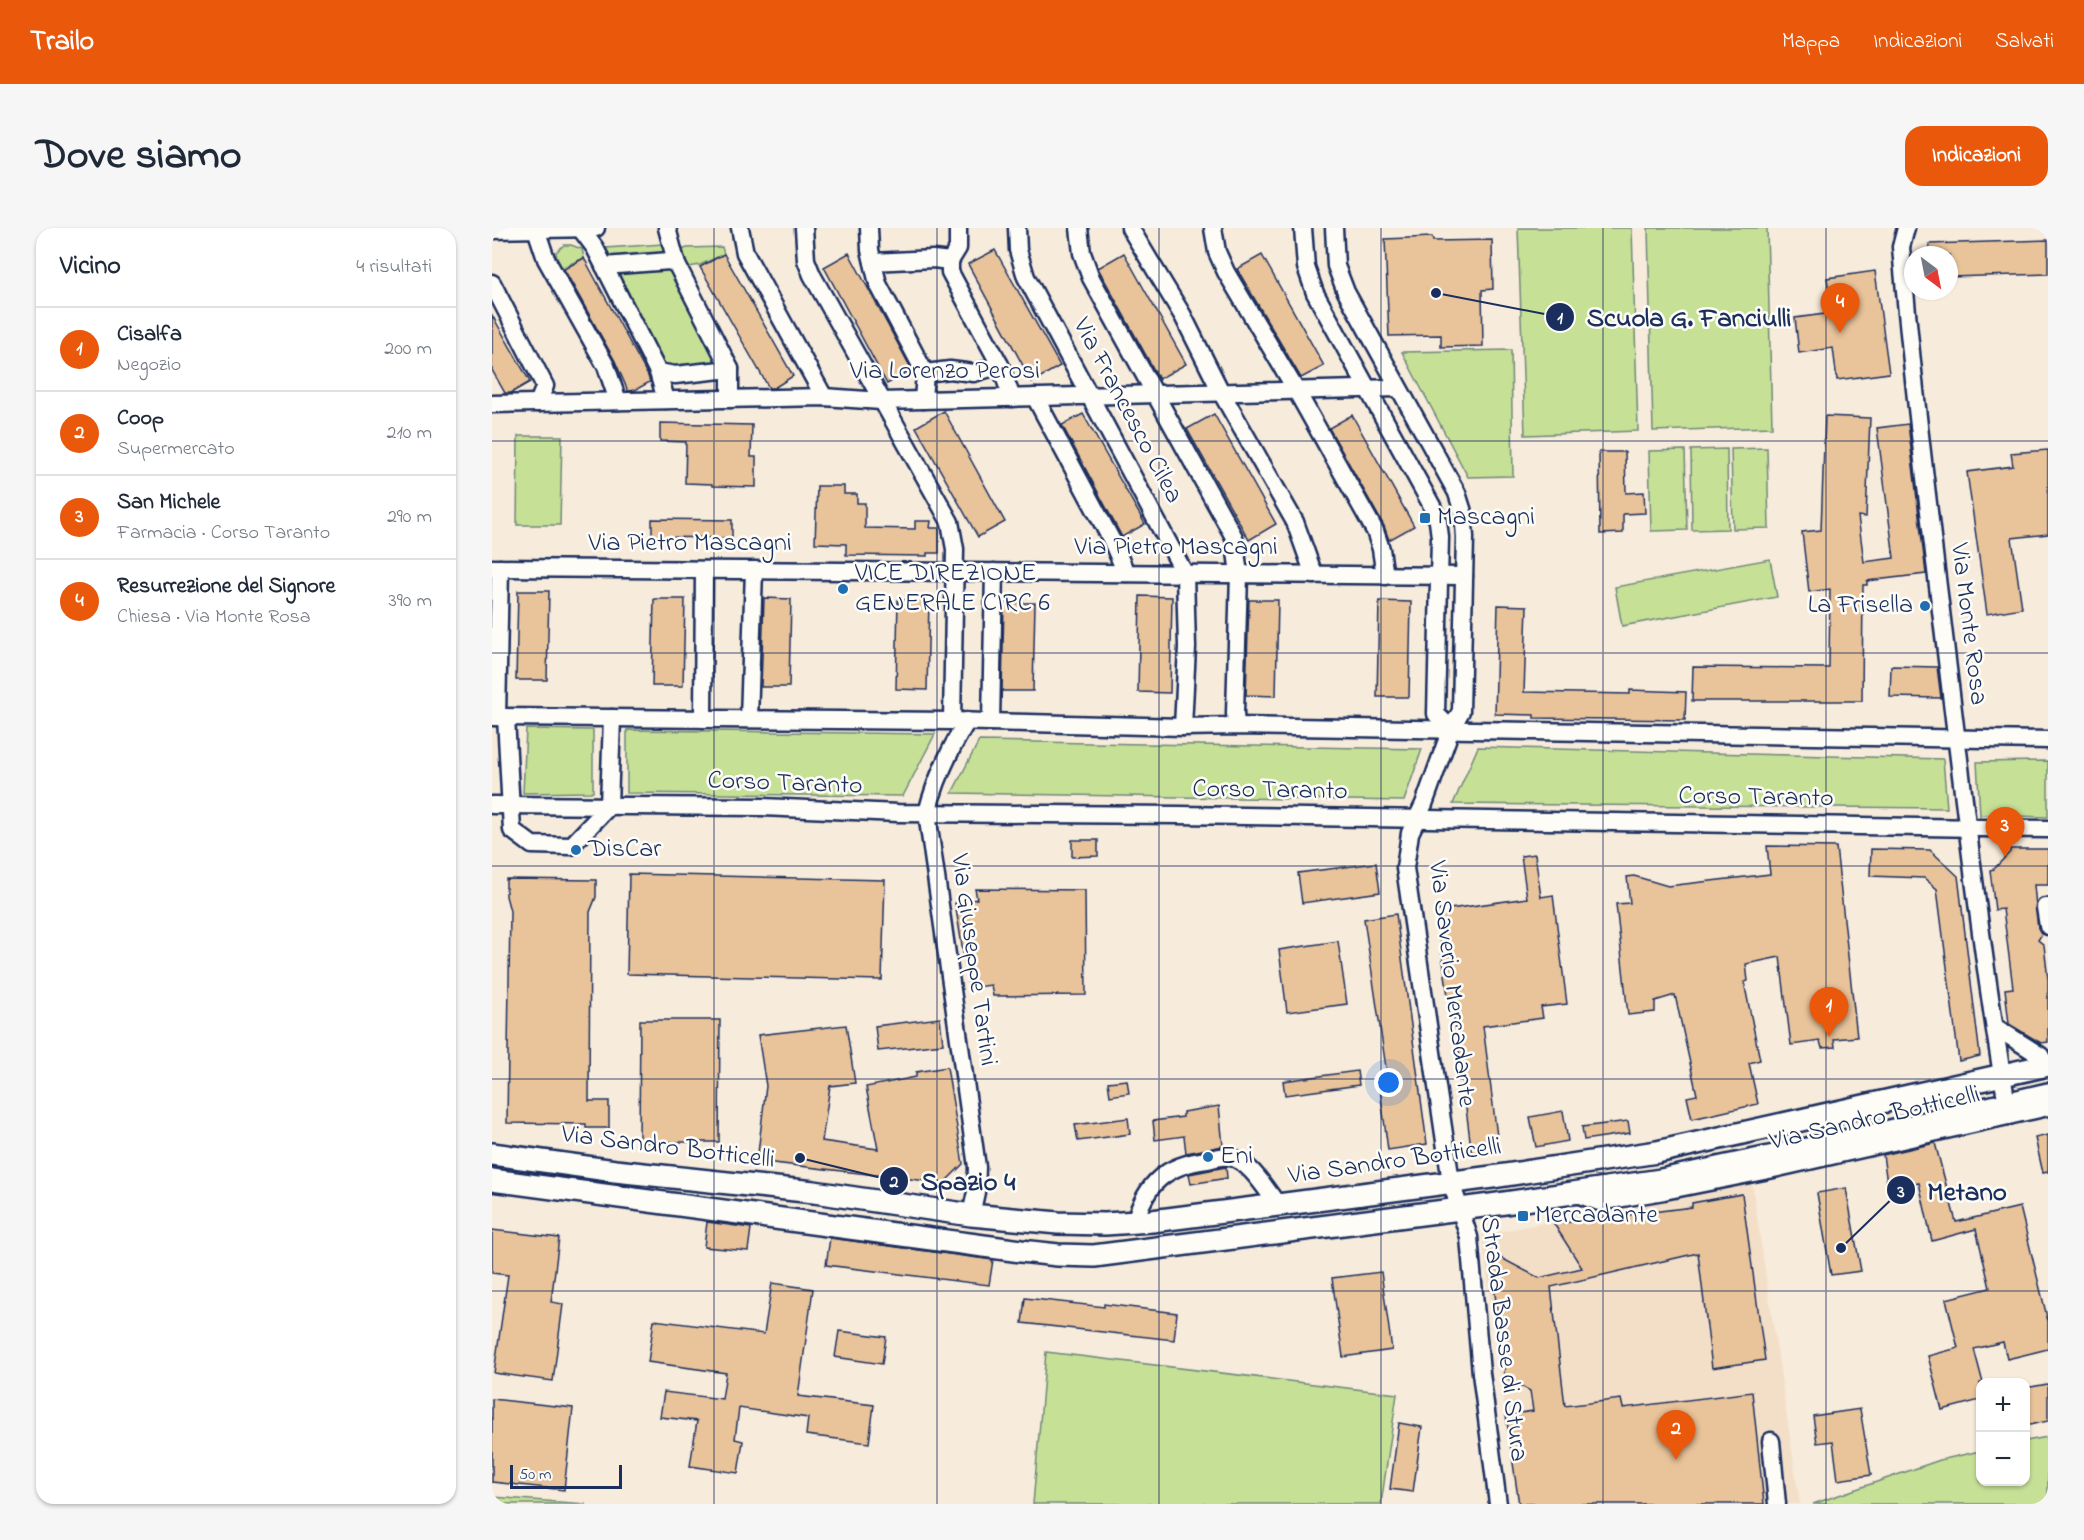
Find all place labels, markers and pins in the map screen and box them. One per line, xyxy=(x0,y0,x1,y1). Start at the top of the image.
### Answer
pin: 4 xyxy=(1820,284,1860,333)
callout: Scuola G. Fanciulli xyxy=(1545,294,1803,339)
place label: Mascagni xyxy=(1437,499,1535,537)
marker: Mascagni xyxy=(1418,511,1432,525)
place label: VICE DIREZIONE GENERALE CIRC 6 xyxy=(854,555,1050,623)
marker: VICE DIREZIONE GENERALE CIRC 6 xyxy=(836,582,850,596)
place label: La Frisella xyxy=(1808,587,1913,625)
marker: La Frisella xyxy=(1918,599,1932,613)
pin: 3 xyxy=(1986,808,2024,857)
place label: DisCar xyxy=(587,831,662,869)
marker: DisCar xyxy=(569,843,583,857)
pin: 1 xyxy=(1810,988,1848,1037)
place label: Eni xyxy=(1220,1138,1253,1176)
marker: Eni xyxy=(1201,1150,1215,1164)
callout: Spazio 4 xyxy=(879,1158,1028,1203)
callout: Metano xyxy=(1886,1168,2019,1213)
place label: Mercadante xyxy=(1535,1197,1658,1235)
marker: Mercadante xyxy=(1516,1209,1530,1223)
pin: 2 xyxy=(1656,1410,1696,1460)

